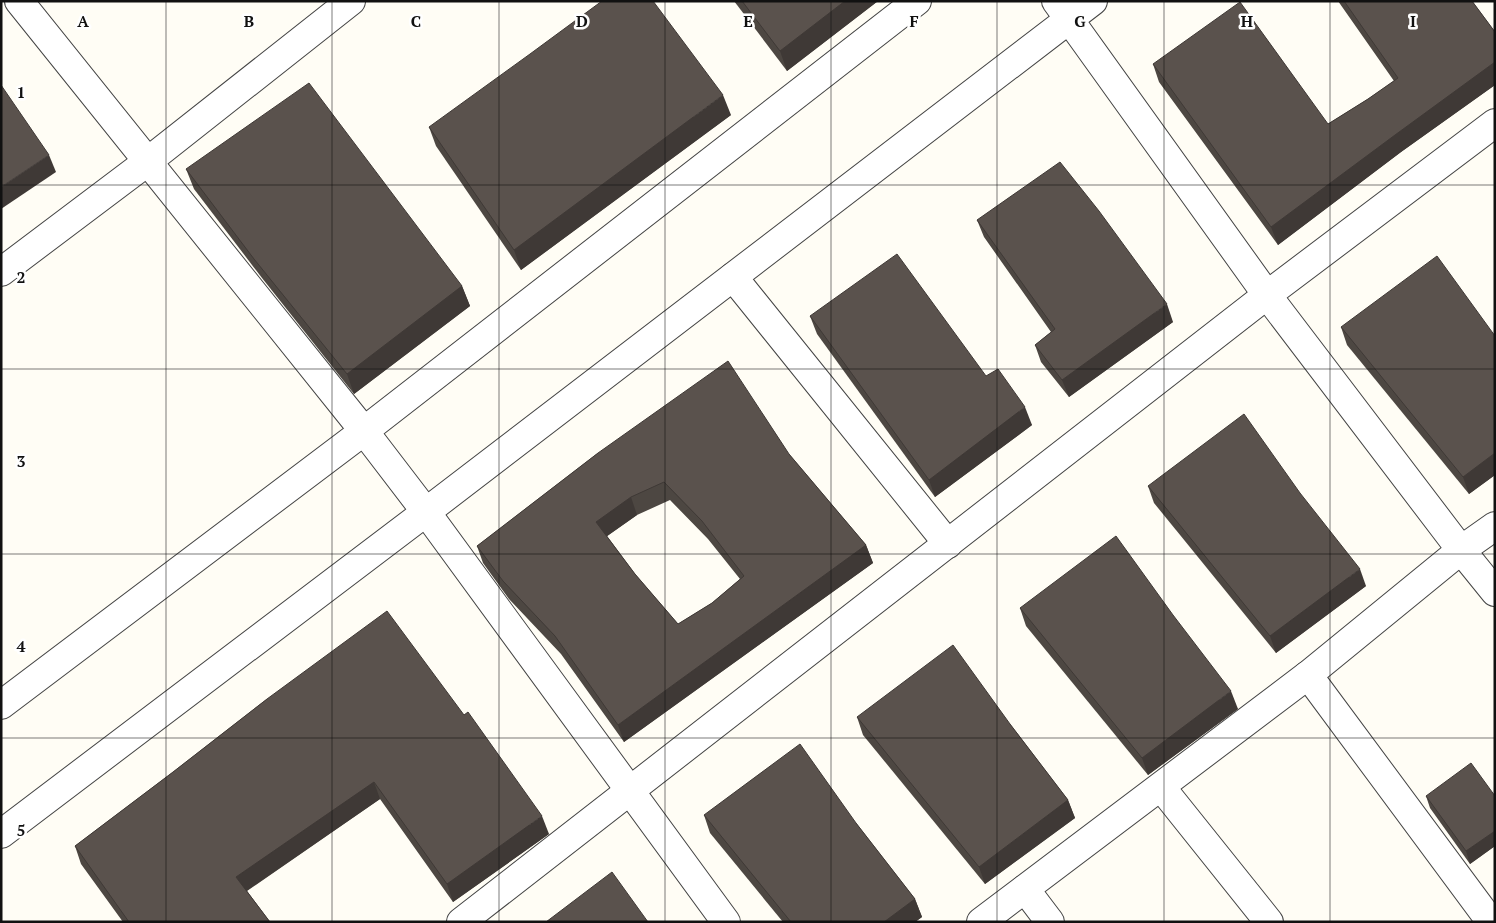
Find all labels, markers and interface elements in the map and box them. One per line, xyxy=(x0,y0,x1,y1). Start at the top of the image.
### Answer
text: A xyxy=(77,10,89,32)
text: B xyxy=(244,10,254,32)
text: C xyxy=(411,10,421,32)
text: D xyxy=(576,10,588,32)
text: E xyxy=(743,10,753,32)
text: F xyxy=(909,10,919,32)
text: G xyxy=(1074,10,1086,32)
text: H xyxy=(1241,10,1253,32)
text: I xyxy=(1410,10,1416,32)
text: 1 xyxy=(16,81,26,103)
text: 2 xyxy=(16,266,26,288)
text: 3 xyxy=(16,450,26,472)
text: 4 xyxy=(16,635,26,657)
text: 5 xyxy=(16,819,26,841)

